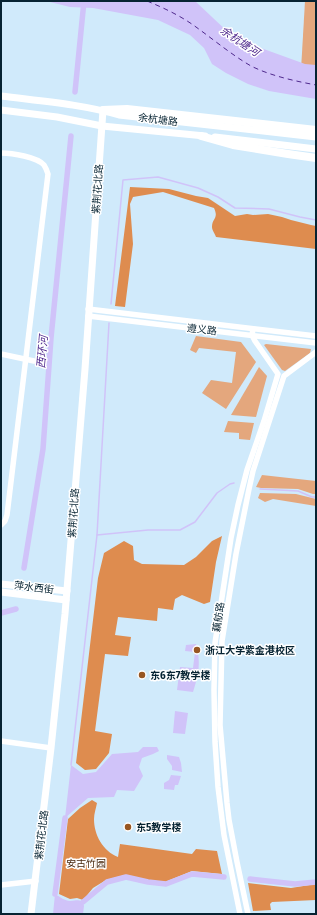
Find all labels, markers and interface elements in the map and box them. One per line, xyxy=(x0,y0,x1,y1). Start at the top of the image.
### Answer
water label: 余杭塘河 xyxy=(218,24,263,60)
street label: 余杭塘路 xyxy=(137,112,178,128)
street label: 紫荆花北路 xyxy=(90,164,106,214)
street label: 遵义路 xyxy=(186,322,217,338)
water label: 西环河 xyxy=(35,333,51,369)
street label: 紫荆花北路 xyxy=(66,488,82,538)
street label: 萍水西街 xyxy=(13,580,54,596)
street label: 藕舫路 xyxy=(211,601,227,633)
place label: 浙江大学紫金港校区 xyxy=(205,644,295,657)
marker: 浙江大学紫金港校区 xyxy=(192,645,202,655)
marker: 东6东7教学楼 xyxy=(137,670,147,680)
place label: 东6东7教学楼 xyxy=(150,670,210,682)
street label: 紫荆花北路 xyxy=(33,810,51,861)
marker: 东5教学楼 xyxy=(123,822,133,832)
place label: 东5教学楼 xyxy=(136,822,181,834)
park label: 安古竹园 xyxy=(66,858,106,870)

